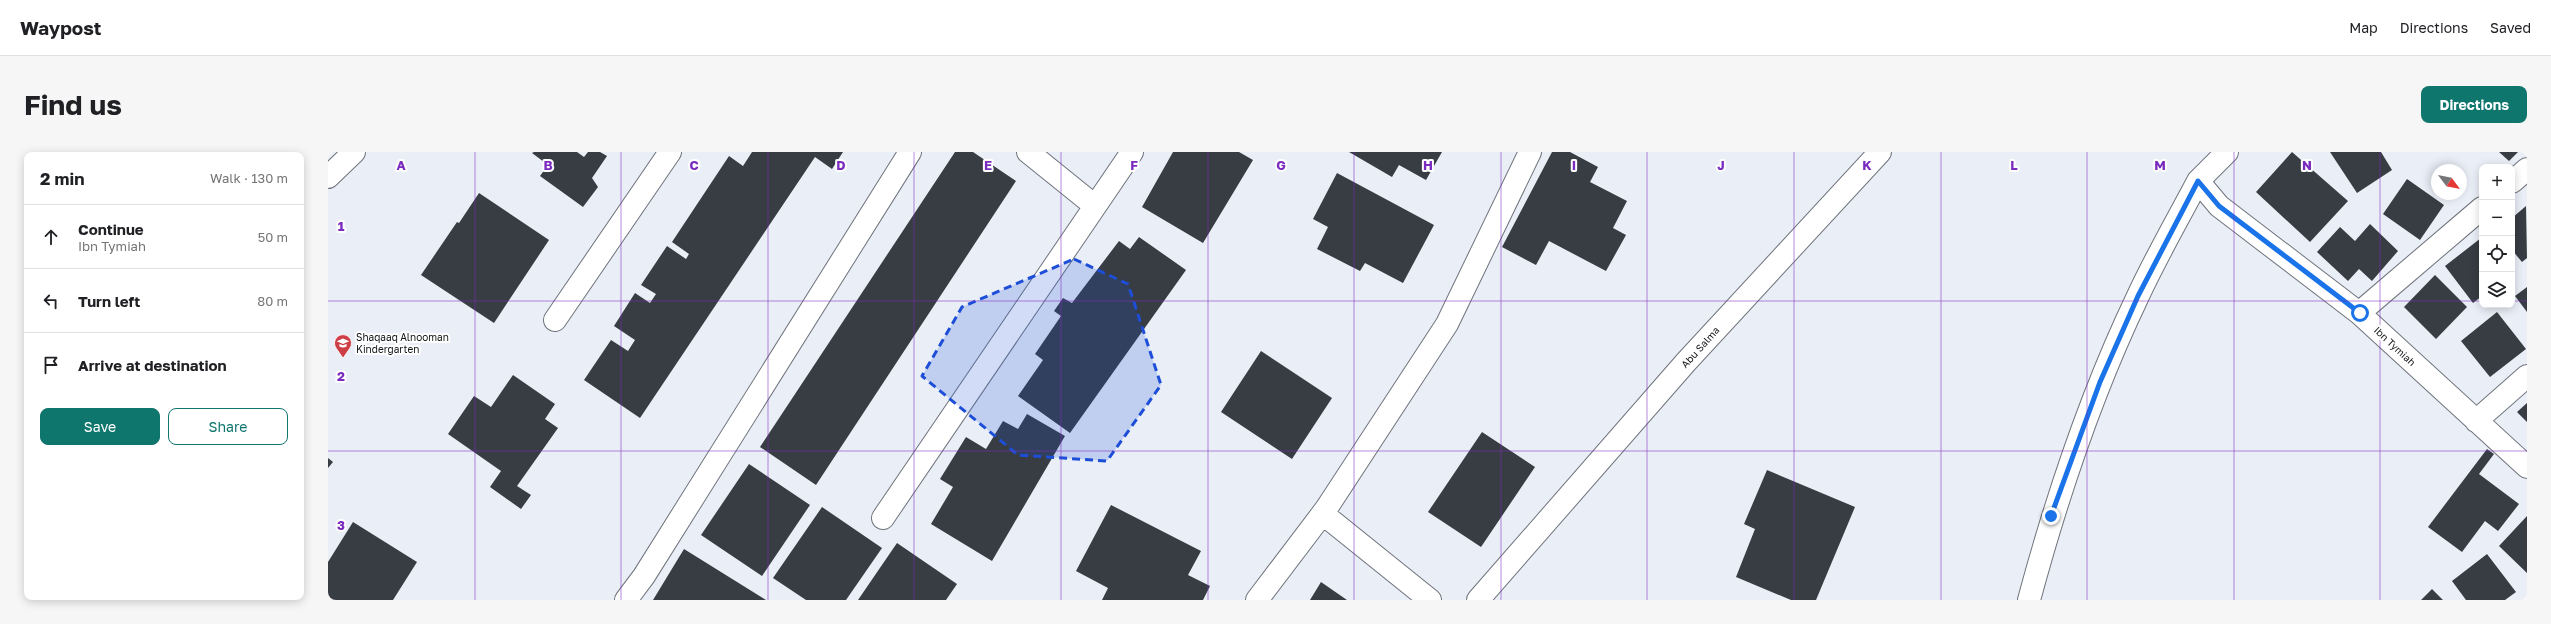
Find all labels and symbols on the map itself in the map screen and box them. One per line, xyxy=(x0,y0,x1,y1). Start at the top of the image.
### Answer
text: A xyxy=(396,157,406,173)
text: B xyxy=(543,157,553,173)
text: C xyxy=(689,157,699,173)
text: D xyxy=(836,157,846,173)
text: E xyxy=(984,157,992,173)
text: F xyxy=(1130,157,1138,173)
text: G xyxy=(1276,157,1286,173)
text: H xyxy=(1423,157,1433,173)
text: I xyxy=(1572,157,1576,173)
text: J xyxy=(1717,157,1725,173)
text: K xyxy=(1862,157,1872,173)
text: L xyxy=(2010,157,2018,173)
text: M xyxy=(2154,157,2166,173)
text: N xyxy=(2302,157,2312,173)
north arrow xyxy=(2431,164,2467,200)
text: 1 xyxy=(338,218,345,234)
route start xyxy=(2351,304,2369,322)
street label: Abu Salma xyxy=(1678,324,1722,370)
street label: Ibn Tymiah xyxy=(2372,324,2418,368)
place label: Shaqaaq Alnooman Kindergarten xyxy=(356,331,449,355)
school or university icon: Shaqaaq Alnooman Kindergarten xyxy=(333,333,353,358)
text: 2 xyxy=(337,368,345,384)
route end xyxy=(2042,507,2060,525)
text: 3 xyxy=(337,517,345,533)

